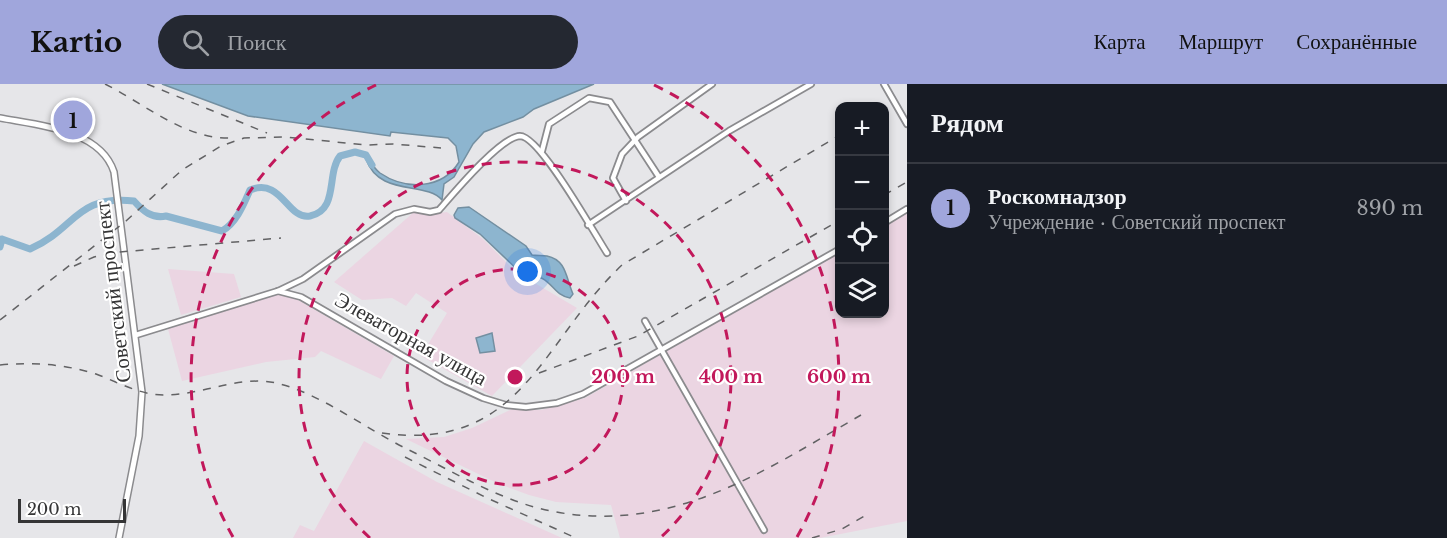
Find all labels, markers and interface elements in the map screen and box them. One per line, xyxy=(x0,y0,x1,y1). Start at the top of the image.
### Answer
search box xyxy=(158,15,578,69)
text: Kartio xyxy=(30,25,122,60)
icon: search xyxy=(179,26,212,59)
text: Поиск xyxy=(227,29,286,56)
text: Карта xyxy=(1094,29,1146,55)
text: Маршрут xyxy=(1179,29,1263,55)
text: Сохранённые xyxy=(1296,29,1417,55)
pin: 1 xyxy=(54,98,92,142)
map controls xyxy=(835,102,889,318)
button: + xyxy=(835,102,889,156)
text: Рядом xyxy=(931,107,1004,139)
button: − xyxy=(835,156,889,210)
text: Роскомнадзор xyxy=(988,183,1127,210)
text: 1 xyxy=(946,196,955,220)
text: 890 m xyxy=(1357,196,1423,220)
street label: Советский проспект xyxy=(89,200,137,384)
button: locate xyxy=(835,210,889,264)
text: Учреждение · Советский проспект xyxy=(988,210,1286,234)
your location xyxy=(513,257,542,286)
button: layers xyxy=(835,264,889,318)
street label: Элеваторная улица xyxy=(330,286,492,392)
text: 200 m xyxy=(591,366,655,388)
text: 400 m xyxy=(699,366,763,388)
text: 600 m xyxy=(807,366,871,388)
centre of rings xyxy=(505,367,525,387)
scale bar xyxy=(18,496,126,524)
text: 200 m xyxy=(27,499,81,519)

